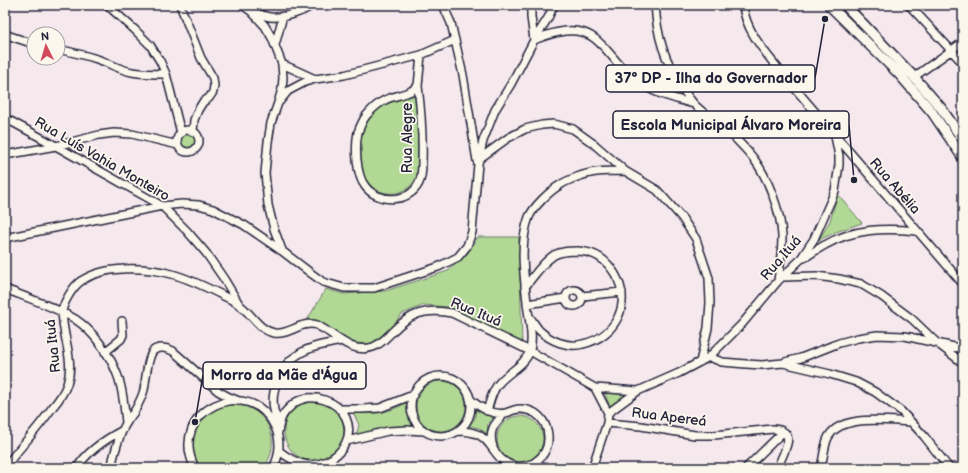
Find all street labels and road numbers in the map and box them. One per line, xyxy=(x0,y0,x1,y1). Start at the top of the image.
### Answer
street label: Rua Alegre xyxy=(399,103,416,173)
street label: Rua Luís Vahia Monteiro xyxy=(31,113,173,205)
street label: Rua Abélia xyxy=(866,155,924,218)
street label: Rua Ituá xyxy=(757,232,805,284)
street label: Rua Ituá xyxy=(448,294,504,330)
street label: Rua Ituá xyxy=(42,318,64,374)
street label: Rua Apereá xyxy=(631,404,708,430)

